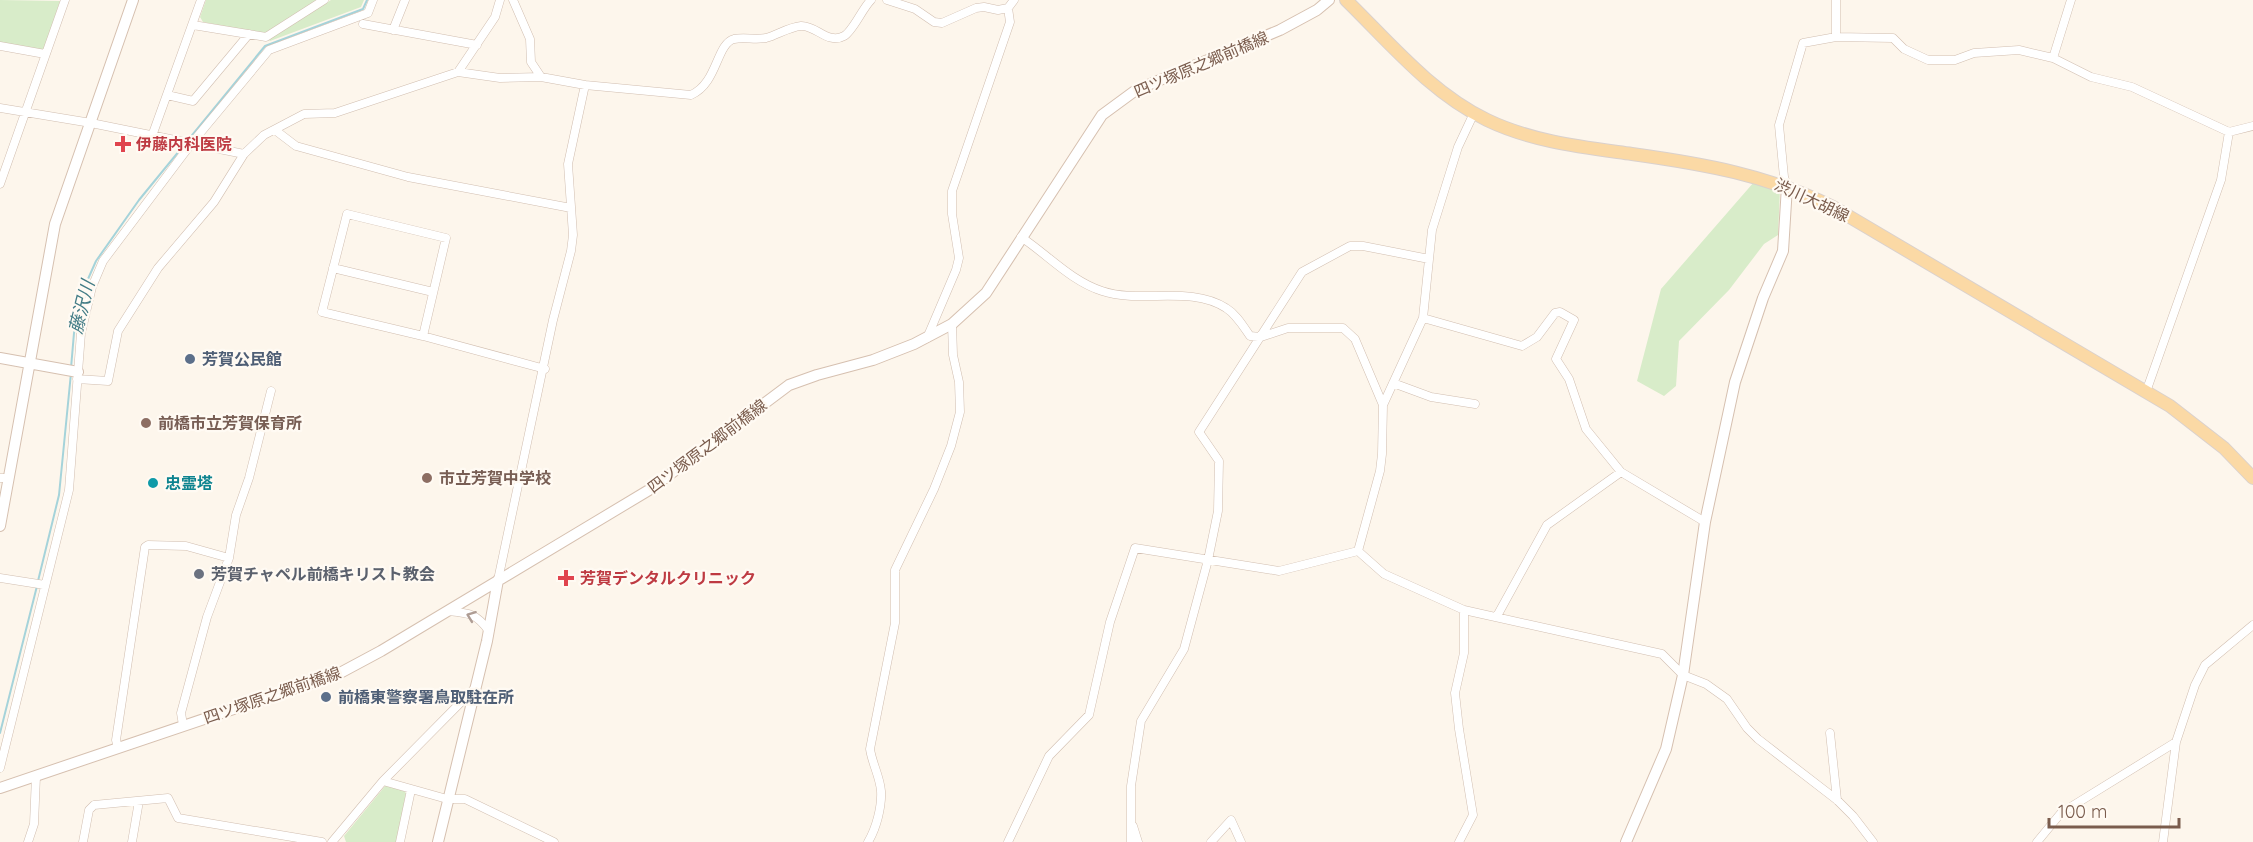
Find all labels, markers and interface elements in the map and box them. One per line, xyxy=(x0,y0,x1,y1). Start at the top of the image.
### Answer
street label: 四ツ塚原之郷前橋線 xyxy=(1131,27,1271,101)
place label: 伊藤内科医院 xyxy=(135,134,232,154)
marker: 伊藤内科医院 xyxy=(114,135,132,153)
street label: 渋川大胡線 xyxy=(1772,174,1852,226)
water label: 藤沢川 xyxy=(64,276,100,336)
place label: 芳賀公民館 xyxy=(202,349,282,369)
marker: 芳賀公民館 xyxy=(183,352,197,366)
street label: 四ツ塚原之郷前橋線 xyxy=(643,395,771,497)
place label: 前橋市立芳賀保育所 xyxy=(158,413,302,433)
marker: 前橋市立芳賀保育所 xyxy=(139,416,153,430)
place label: 市立芳賀中学校 xyxy=(439,468,551,488)
marker: 市立芳賀中学校 xyxy=(420,471,434,485)
place label: 忠霊塔 xyxy=(165,473,213,493)
marker: 忠霊塔 xyxy=(146,476,160,490)
place label: 芳賀チャペル前橋キリスト教会 xyxy=(211,564,435,584)
marker: 芳賀チャペル前橋キリスト教会 xyxy=(192,567,206,581)
place label: 芳賀デンタルクリニック xyxy=(580,568,756,588)
marker: 芳賀デンタルクリニック xyxy=(557,569,575,587)
one-way arrow xyxy=(467,610,477,623)
street label: 四ツ塚原之郷前橋線 xyxy=(201,662,343,728)
place label: 前橋東警察署鳥取駐在所 xyxy=(338,687,514,707)
marker: 前橋東警察署鳥取駐在所 xyxy=(319,690,333,704)
scale bar xyxy=(2049,791,2180,829)
text: 100 m xyxy=(2058,800,2107,823)

